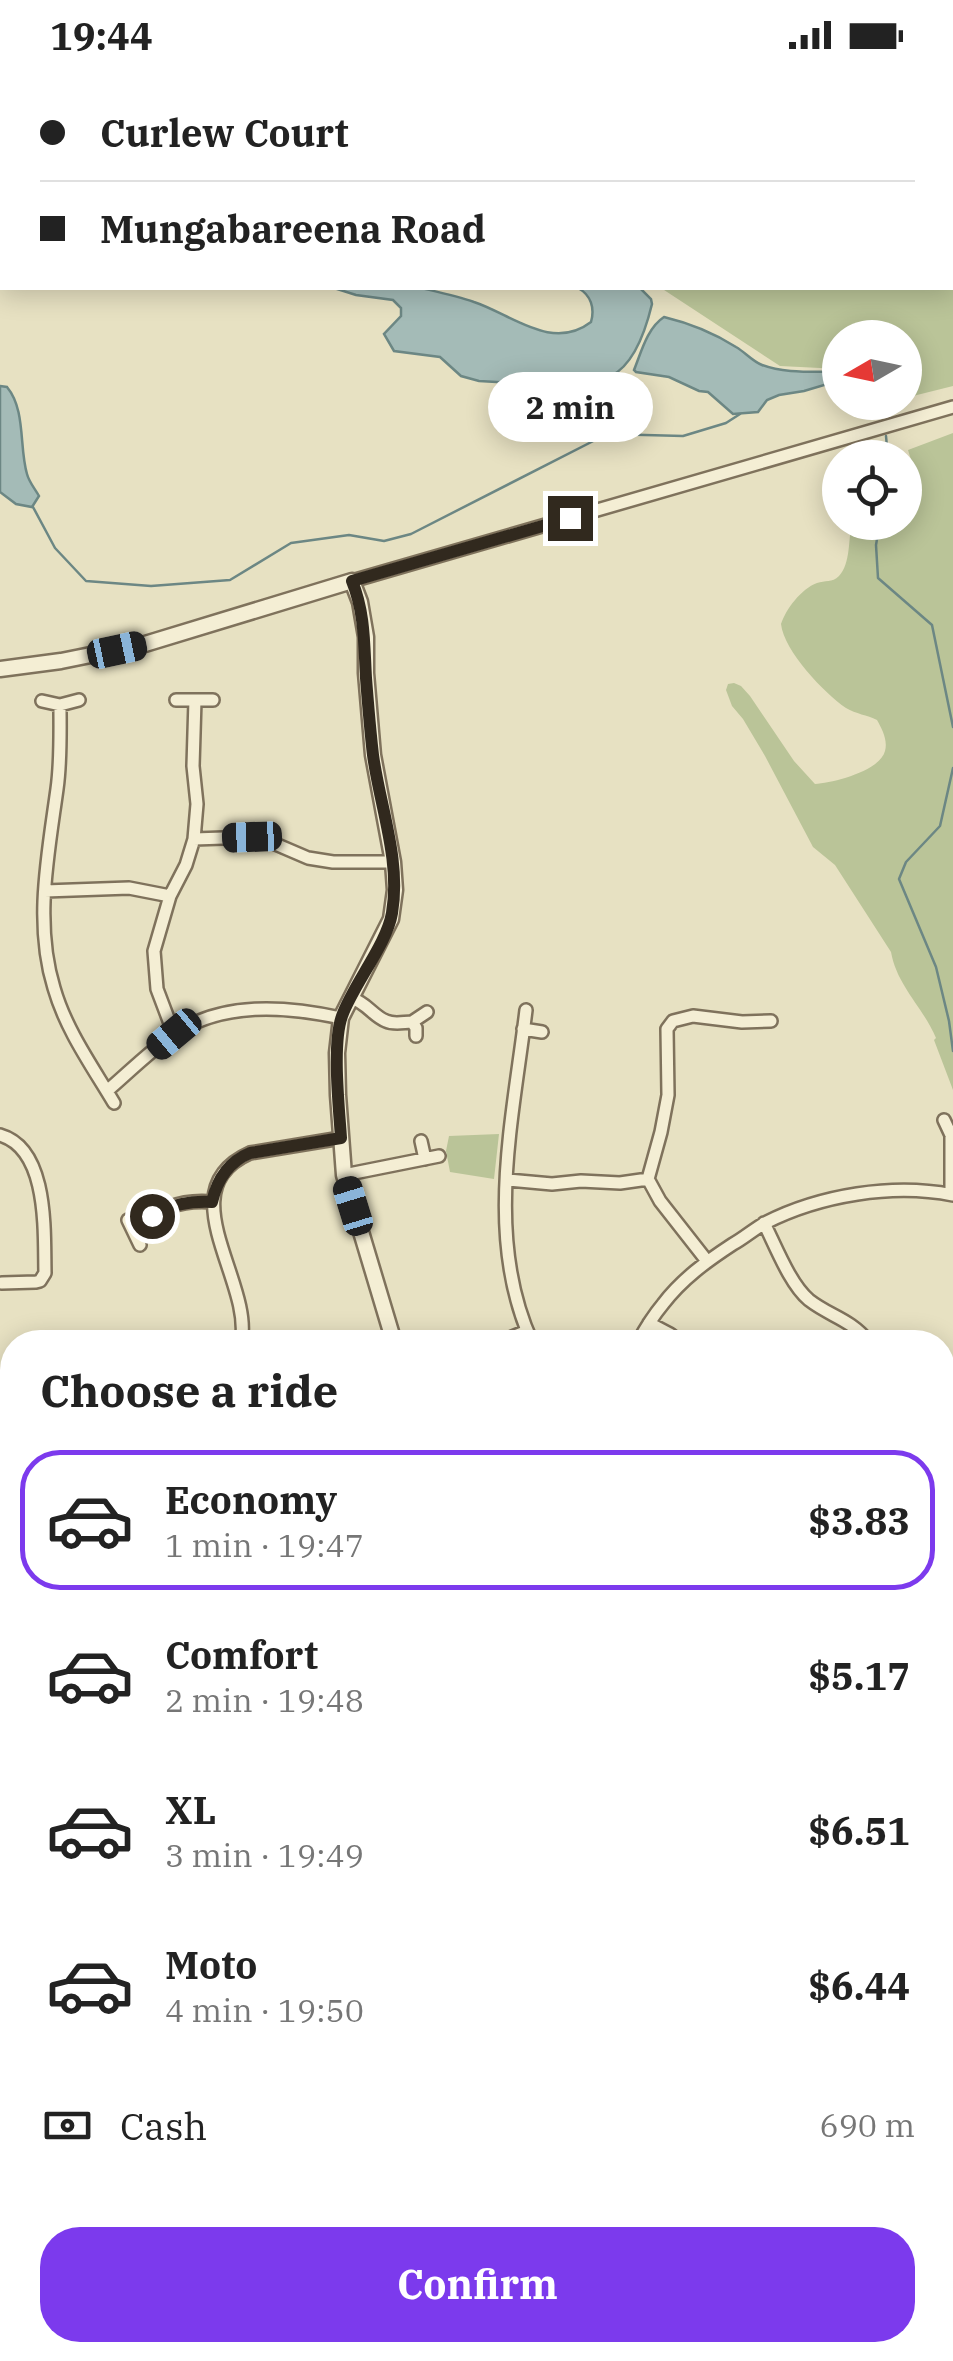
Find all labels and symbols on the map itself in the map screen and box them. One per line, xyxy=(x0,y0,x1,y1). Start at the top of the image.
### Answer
north arrow xyxy=(822,320,922,420)
callout: 2 min xyxy=(488,373,652,443)
route end xyxy=(548,496,593,541)
car xyxy=(85,629,149,671)
car xyxy=(221,821,283,853)
car xyxy=(141,1003,207,1065)
car xyxy=(330,1173,376,1239)
route start xyxy=(130,1194,175,1239)

